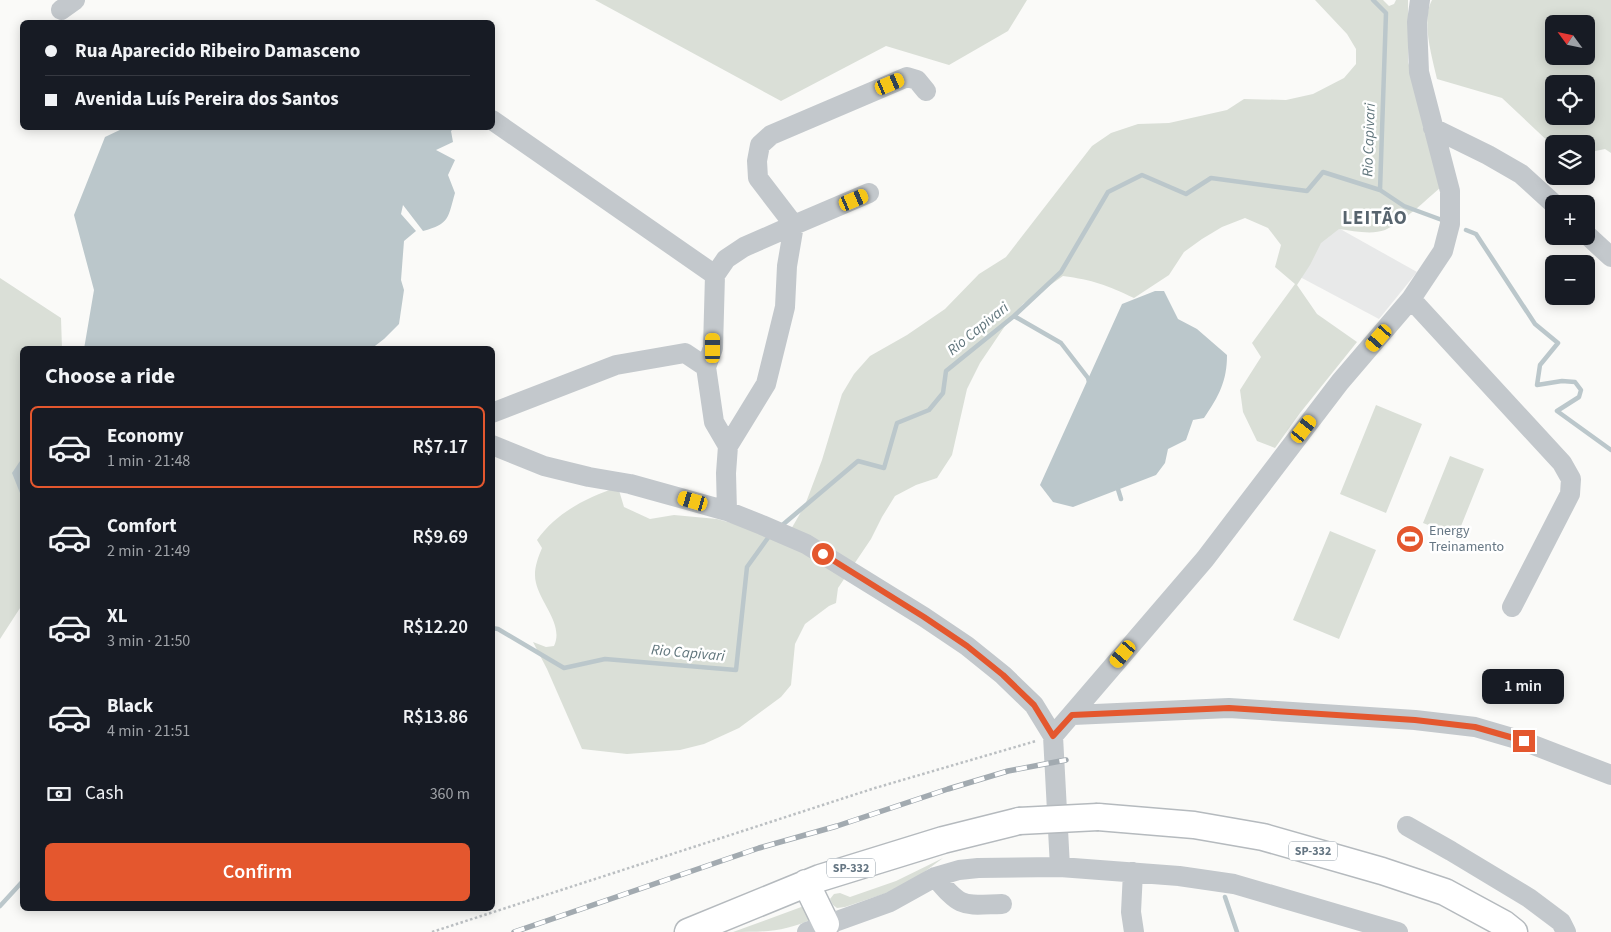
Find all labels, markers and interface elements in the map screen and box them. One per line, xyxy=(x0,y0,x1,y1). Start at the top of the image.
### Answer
north arrow xyxy=(1545,15,1595,65)
map controls xyxy=(1545,15,1595,305)
text: Rua Aparecido Ribeiro Damasceno xyxy=(75,38,360,65)
car xyxy=(873,71,906,97)
button: locate xyxy=(1545,75,1595,125)
text: Avenida Luís Pereira dos Santos xyxy=(75,86,339,113)
water label: Rio Capivari xyxy=(1357,102,1381,177)
button: layers xyxy=(1545,135,1595,185)
car xyxy=(837,187,870,213)
button: + xyxy=(1545,195,1595,245)
district label: LEITÃO xyxy=(1342,205,1408,232)
button: − xyxy=(1545,255,1595,305)
water label: Rio Capivari xyxy=(943,297,1014,360)
car xyxy=(1363,322,1394,354)
car xyxy=(705,333,720,363)
text: Choose a ride xyxy=(45,360,175,392)
car xyxy=(1288,413,1319,445)
text: Economy xyxy=(107,423,184,450)
icon: car xyxy=(47,425,92,470)
text: R$7.17 xyxy=(413,434,468,461)
text: 1 min · 21:48 xyxy=(107,450,190,472)
car xyxy=(676,490,709,512)
text: Comfort xyxy=(107,513,177,540)
icon: car xyxy=(47,515,92,560)
place label: Energy Treinamento xyxy=(1429,521,1504,557)
text: R$9.69 xyxy=(413,524,468,551)
sports icon: Energy Treinamento xyxy=(1395,524,1425,554)
text: 2 min · 21:49 xyxy=(107,540,190,562)
route start xyxy=(812,543,834,565)
text: XL xyxy=(107,603,128,630)
icon: car xyxy=(47,605,92,650)
text: R$12.20 xyxy=(403,614,468,641)
text: 3 min · 21:50 xyxy=(107,630,190,652)
car xyxy=(1107,638,1138,670)
water label: Rio Capivari xyxy=(650,639,726,667)
callout: 1 min xyxy=(1483,668,1565,704)
text: 1 min xyxy=(1504,675,1542,697)
text: Black xyxy=(107,693,153,720)
icon: car xyxy=(47,695,92,740)
text: R$13.86 xyxy=(403,704,468,731)
text: 4 min · 21:51 xyxy=(107,720,190,742)
route end xyxy=(1513,730,1535,752)
icon: cash xyxy=(45,780,73,808)
text: Cash xyxy=(85,780,124,807)
text: 360 m xyxy=(430,783,470,805)
road number: SP-332 xyxy=(1289,841,1337,860)
button: Confirm xyxy=(45,843,470,901)
road number: SP-332 xyxy=(827,858,875,878)

